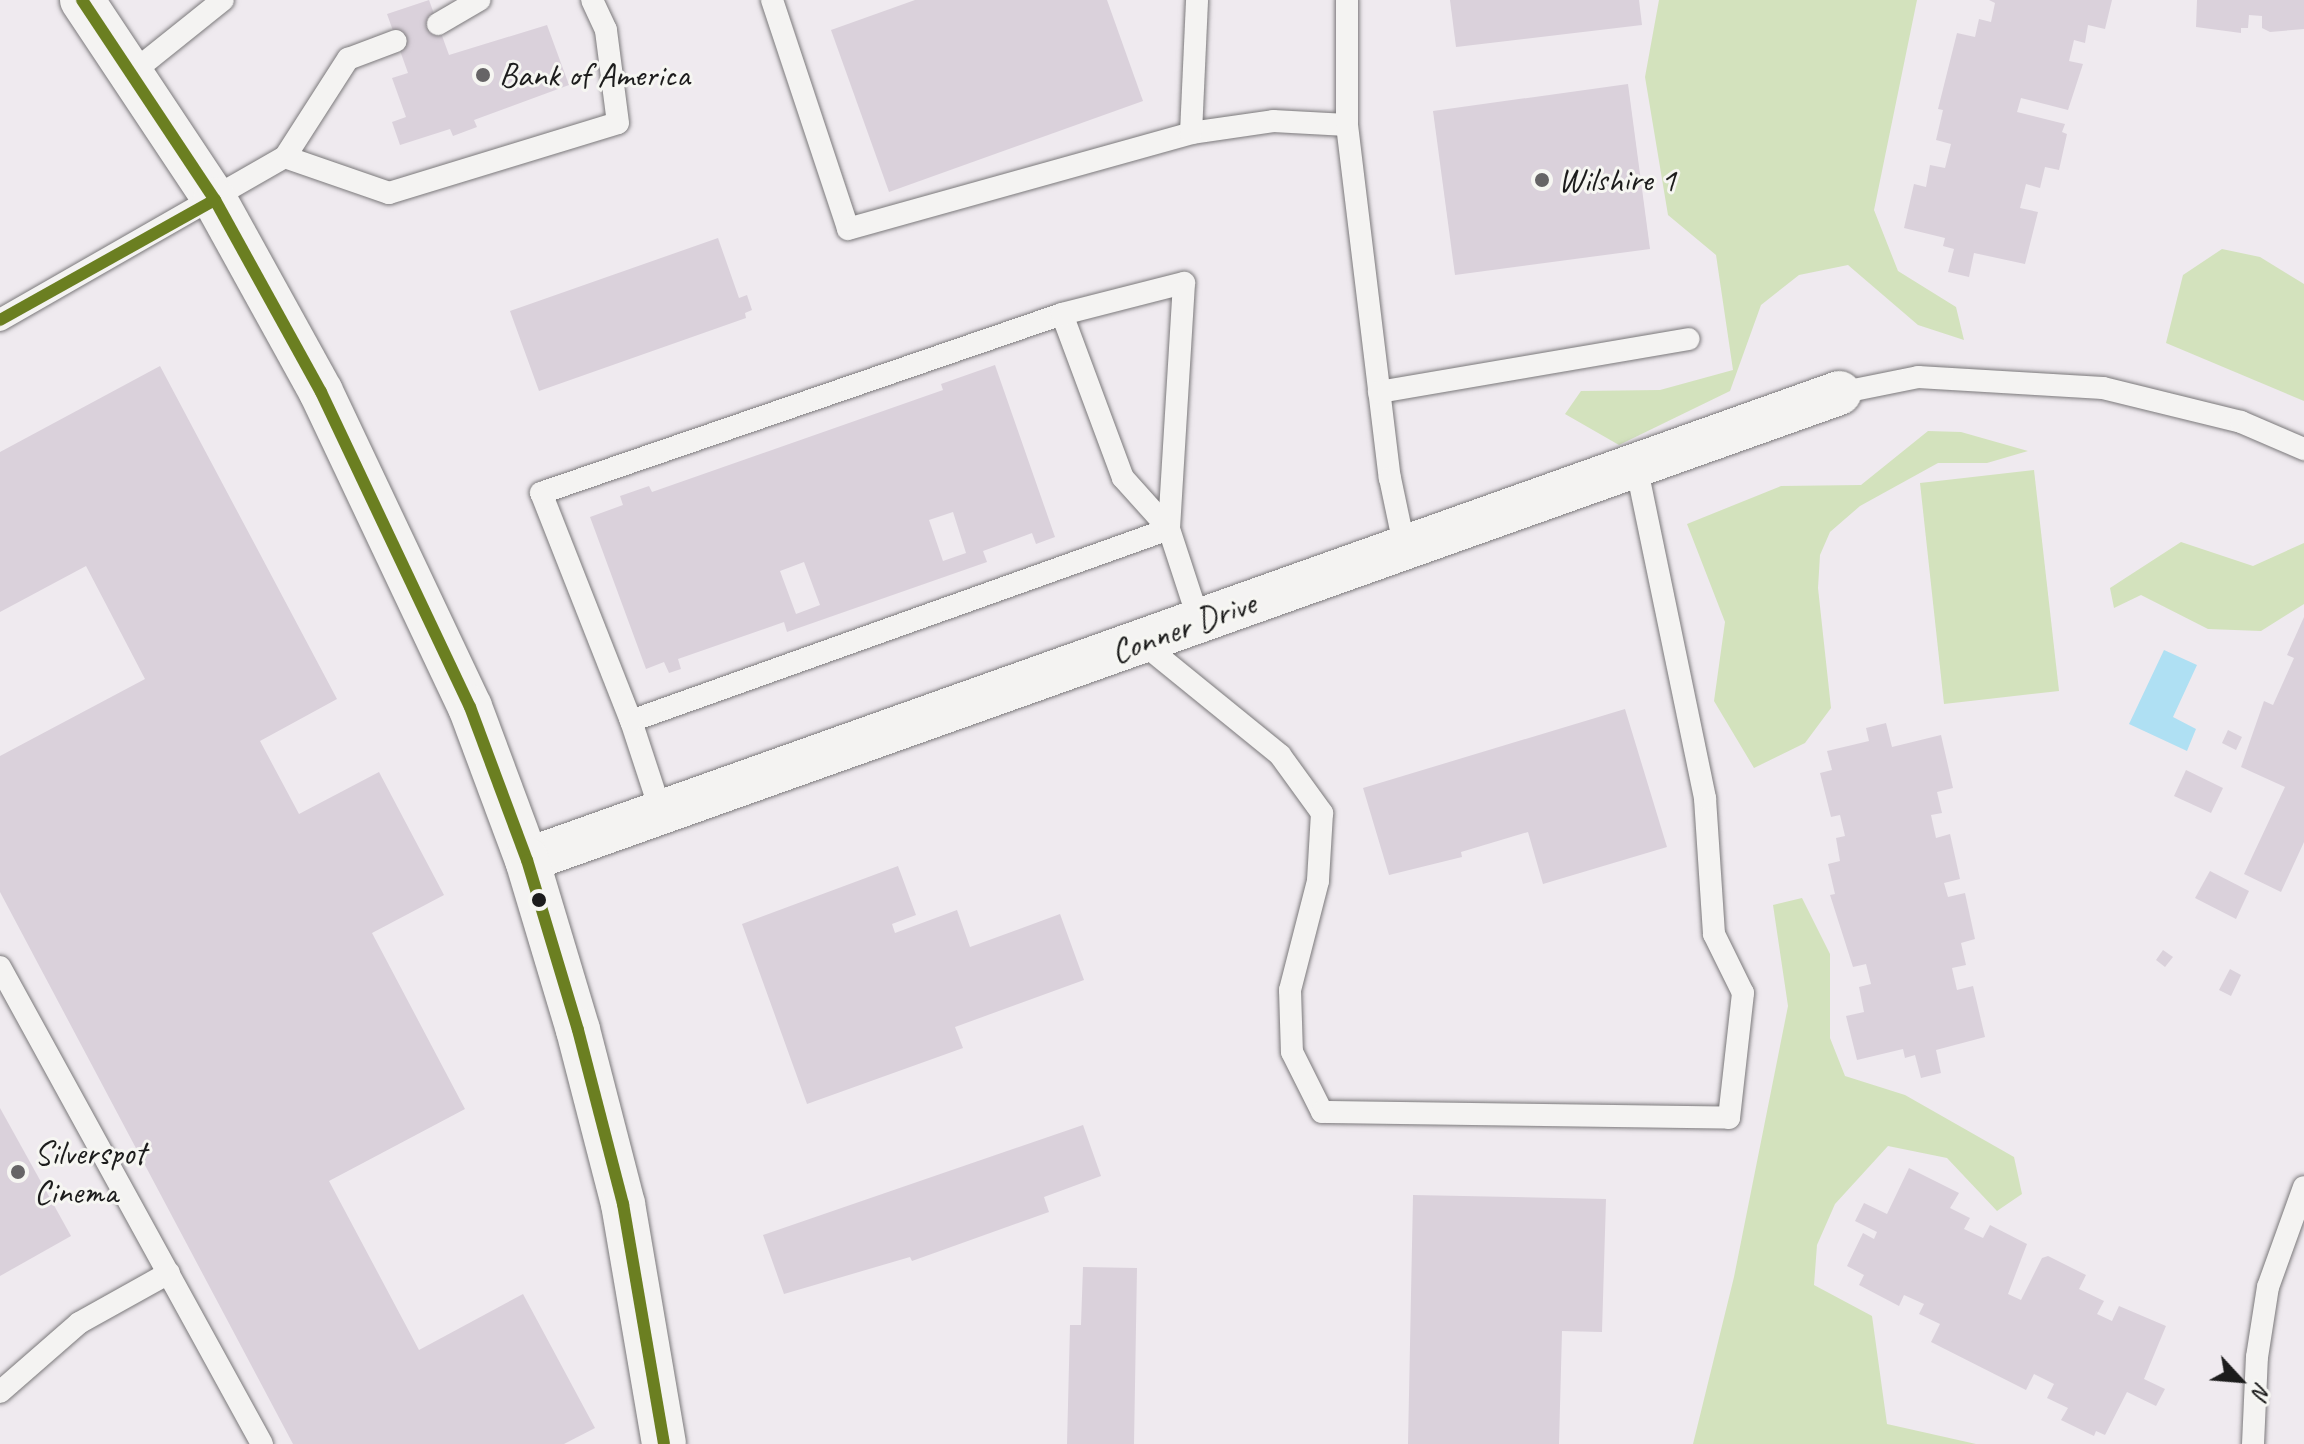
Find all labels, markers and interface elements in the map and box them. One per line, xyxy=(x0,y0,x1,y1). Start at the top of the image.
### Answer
place label: Bank of America xyxy=(499,55,690,95)
marker: Bank of America xyxy=(474,66,492,84)
place label: Wilshire 1 xyxy=(1558,160,1676,200)
marker: Wilshire 1 xyxy=(1533,171,1551,189)
street label: Conner Drive xyxy=(1105,582,1261,672)
unlabelled marker xyxy=(531,892,547,908)
place label: Silverspot Cinema xyxy=(34,1132,146,1212)
marker: Silverspot Cinema xyxy=(9,1163,27,1181)
north arrow xyxy=(2200,1340,2280,1420)
text: N xyxy=(2246,1378,2277,1403)

